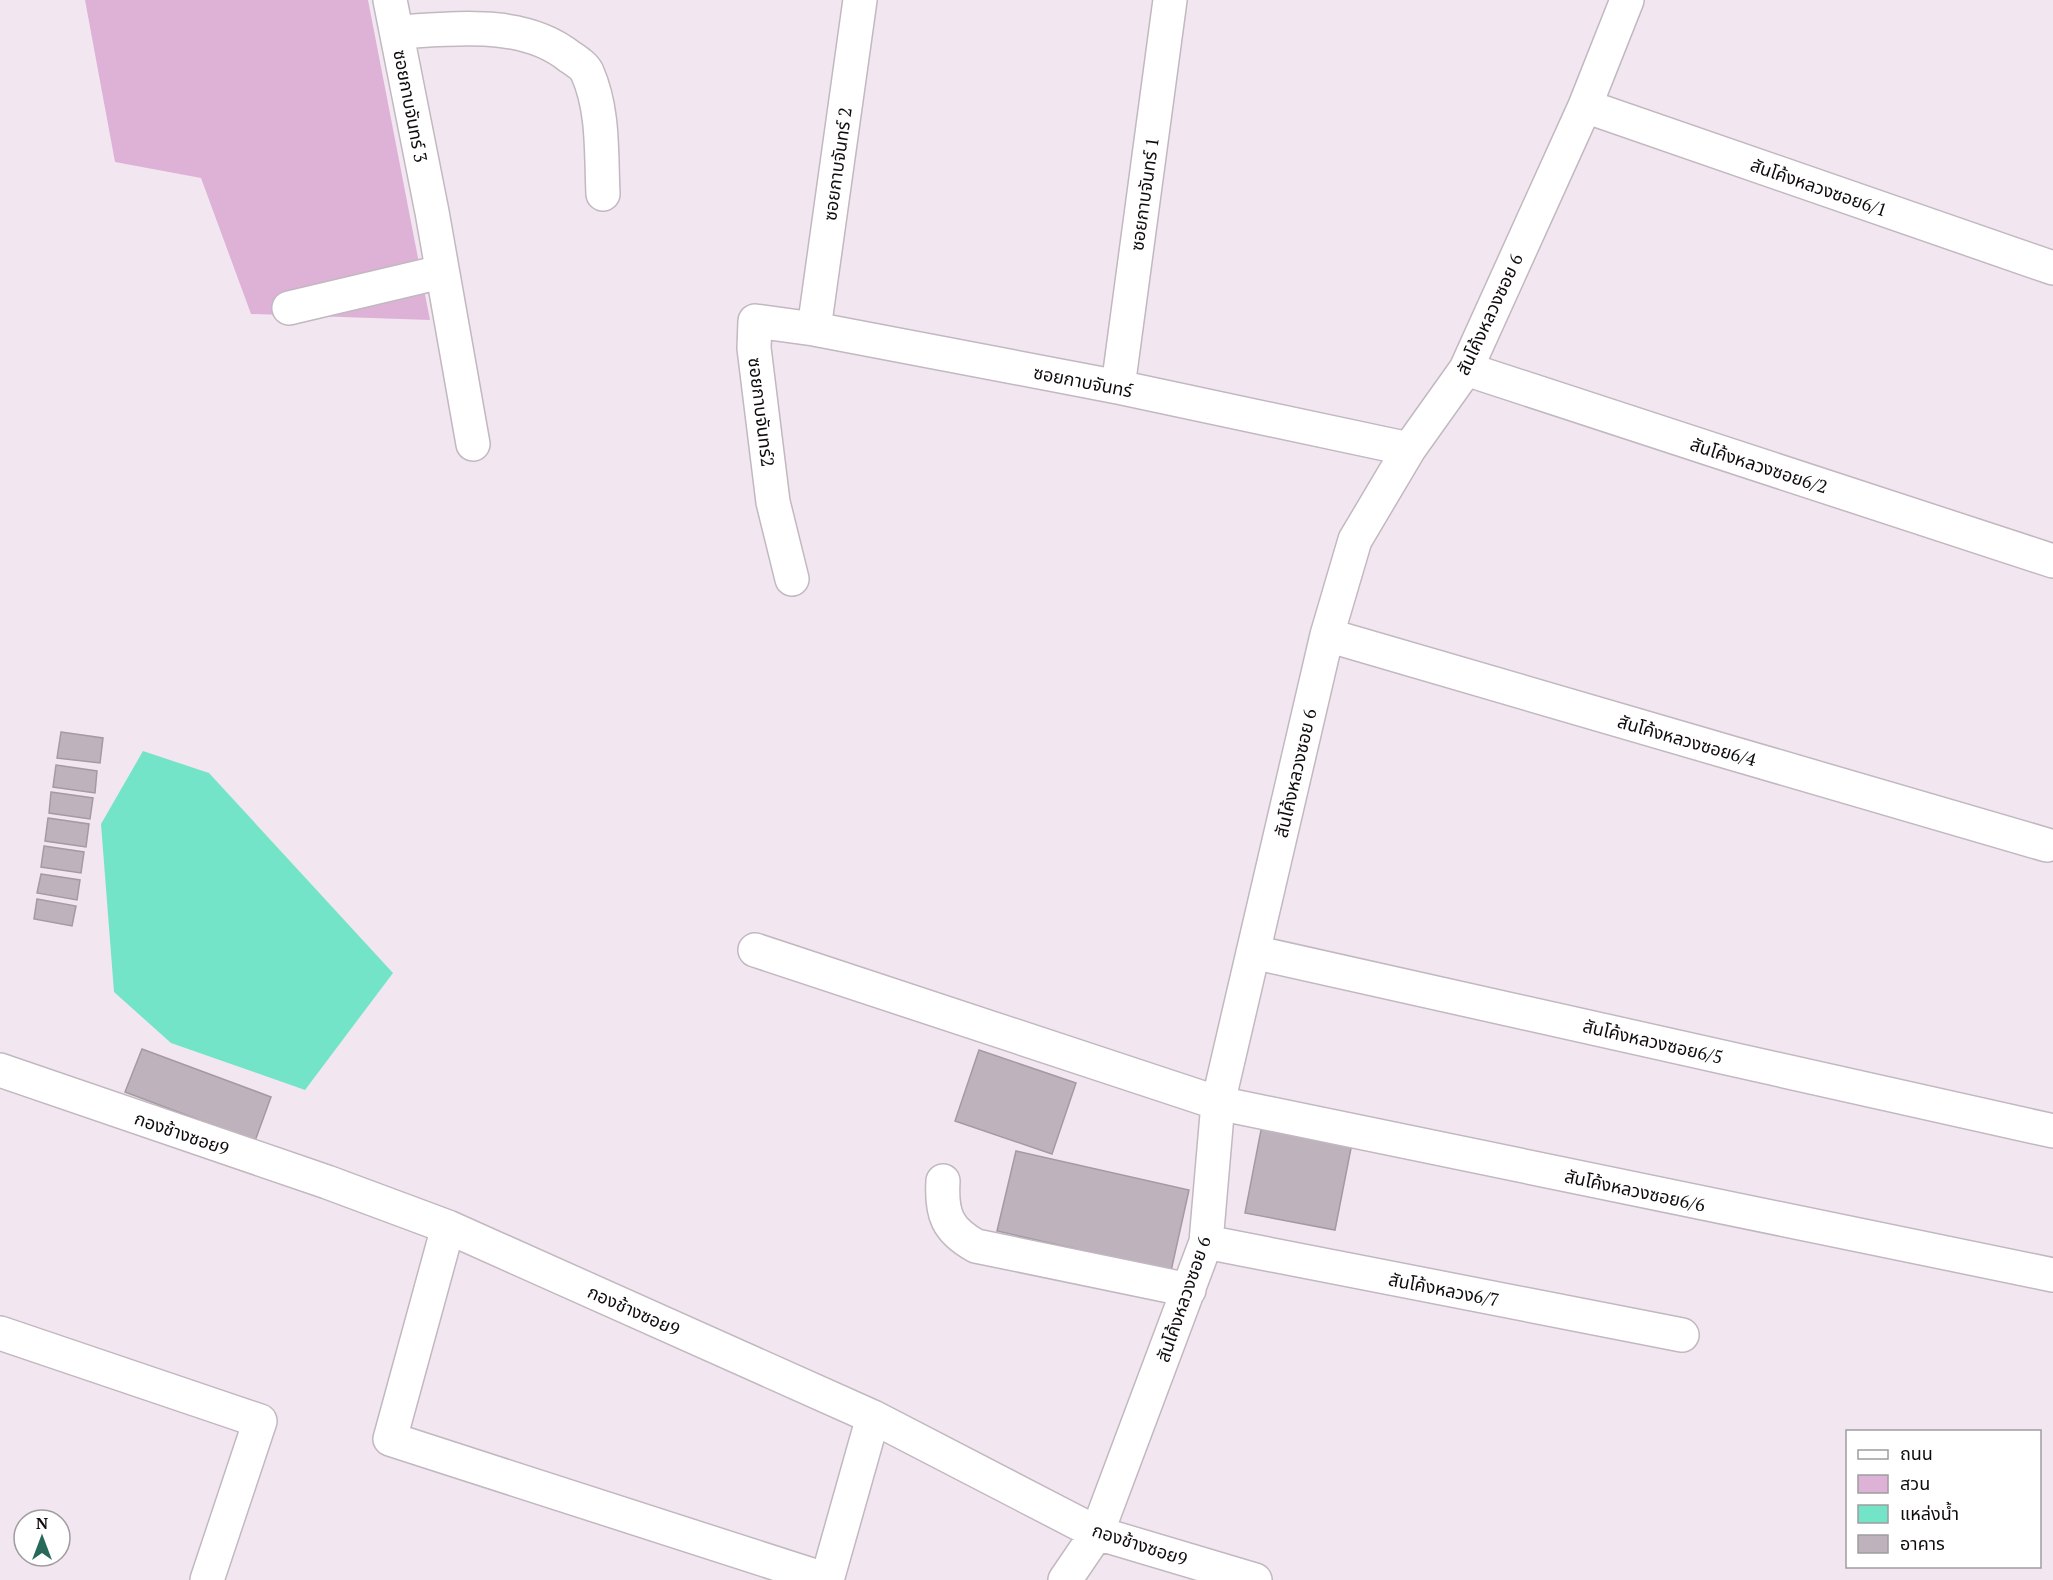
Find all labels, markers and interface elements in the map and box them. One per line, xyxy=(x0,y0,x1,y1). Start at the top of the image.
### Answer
street label: ซอยกาบจันทร์ 3 xyxy=(388,48,434,164)
street label: ซอยกาบจันทร์ 2 xyxy=(817,106,857,222)
street label: ซอยกาบจันทร์ 1 xyxy=(1124,136,1164,252)
street label: สันโค้งหลวงซอย6/1 xyxy=(1747,152,1891,222)
street label: สันโค้งหลวงซอย 6 xyxy=(1450,249,1528,379)
street label: ซอยกาบจันทร์2 xyxy=(743,356,781,468)
street label: ซอยกาบจันทร์ xyxy=(1031,360,1135,403)
street label: สันโค้งหลวงซอย6/2 xyxy=(1687,431,1831,499)
street label: สันโค้งหลวงซอย 6 xyxy=(1268,706,1322,840)
street label: สันโค้งหลวงซอย6/4 xyxy=(1615,709,1760,771)
street label: สันโค้งหลวงซอย6/5 xyxy=(1581,1013,1725,1069)
street label: กองช้างซอย9 xyxy=(132,1106,232,1160)
street label: สันโค้งหลวงซอย6/6 xyxy=(1562,1163,1708,1217)
street label: สันโค้งหลวงซอย 6 xyxy=(1150,1232,1216,1365)
street label: สันโค้งหลวง6/7 xyxy=(1387,1267,1501,1311)
street label: กองช้างซอย9 xyxy=(584,1279,684,1341)
legend xyxy=(1846,1430,2041,1568)
text: ถนน xyxy=(1900,1441,1933,1465)
text: สวน xyxy=(1900,1471,1930,1495)
text: แหล่งน้ำ xyxy=(1900,1501,1959,1525)
north arrow xyxy=(12,1508,72,1568)
text: N xyxy=(36,1512,48,1534)
street label: กองช้างซอย9 xyxy=(1090,1517,1190,1571)
text: อาคาร xyxy=(1900,1531,1945,1555)

